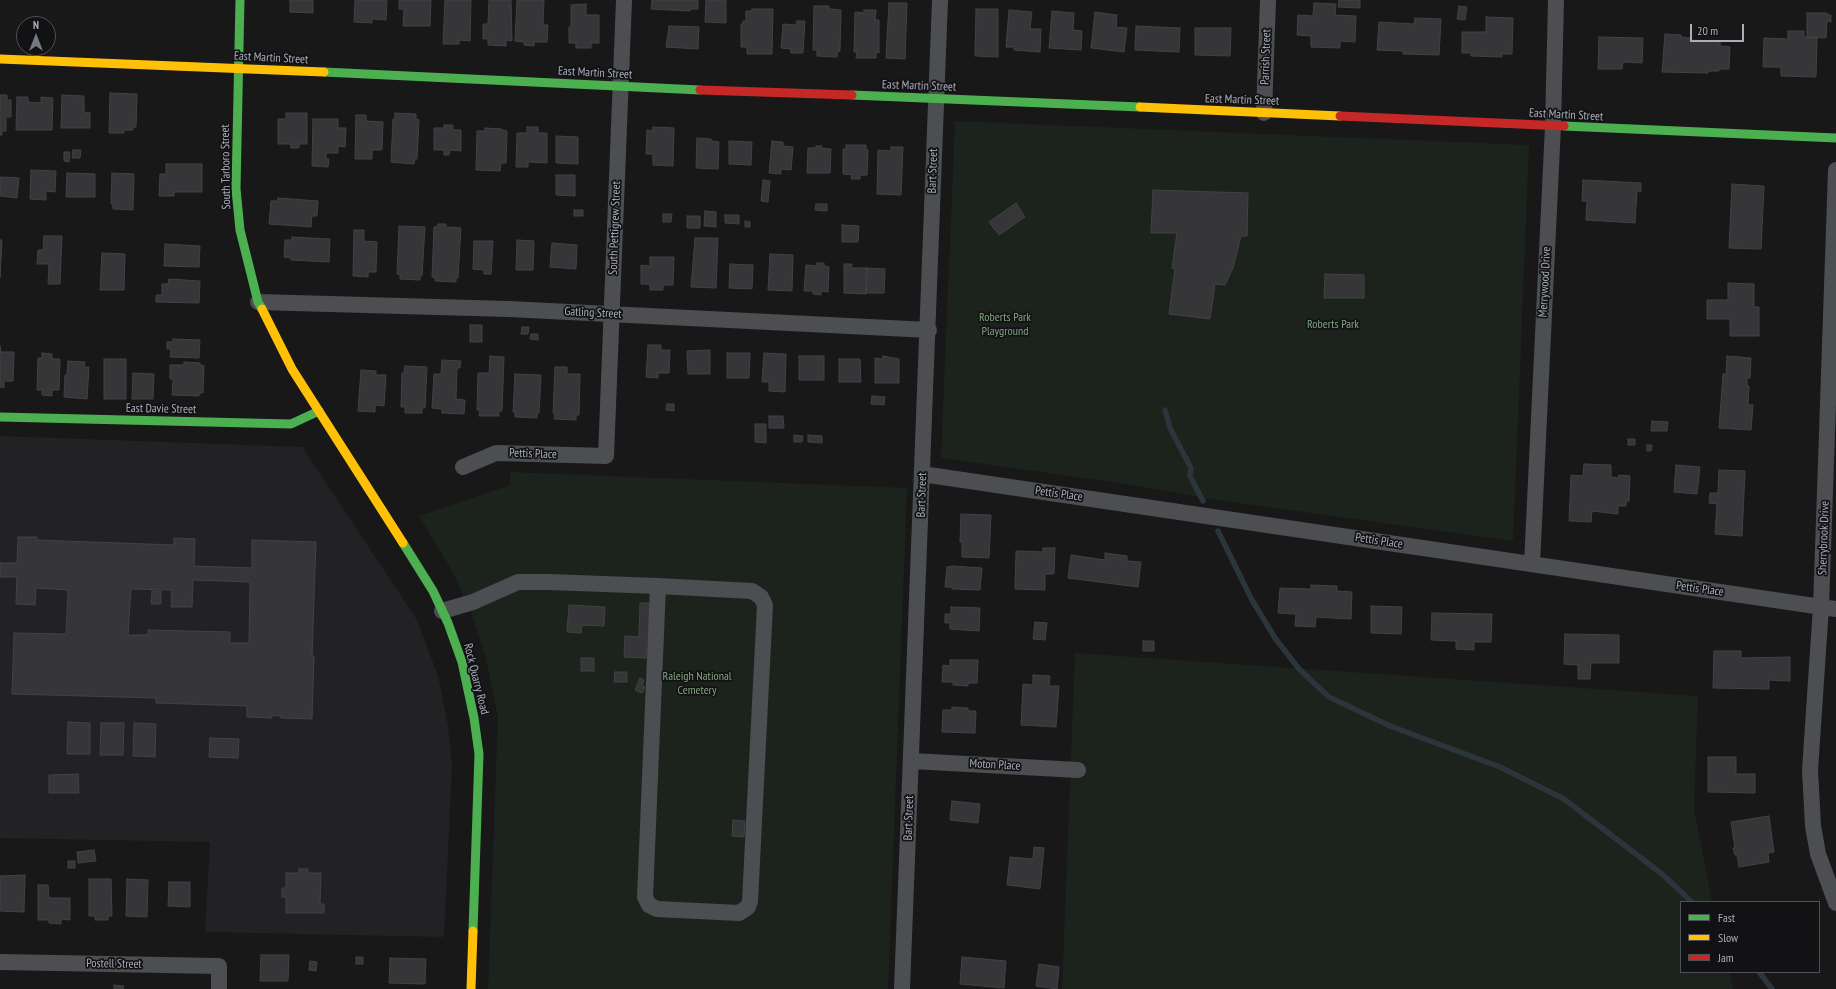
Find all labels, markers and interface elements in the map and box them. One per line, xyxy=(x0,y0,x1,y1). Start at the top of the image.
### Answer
north arrow xyxy=(16,16,56,56)
scale bar xyxy=(1692,16,1746,42)
text: N xyxy=(33,18,39,32)
text: 20 m xyxy=(1697,23,1718,38)
street label: Parrish Street xyxy=(1258,29,1274,85)
street label: East Martin Street xyxy=(233,49,309,67)
street label: East Martin Street xyxy=(557,64,633,82)
street label: East Martin Street xyxy=(882,78,956,94)
street label: East Martin Street xyxy=(1205,92,1279,108)
street label: East Martin Street xyxy=(1528,106,1604,124)
street label: South Tarboro Street xyxy=(218,124,234,210)
street label: Bart Street xyxy=(925,148,941,194)
street label: South Pettigrew Street xyxy=(606,181,624,275)
street label: Merrywood Drive xyxy=(1536,246,1554,318)
street label: Gatling Street xyxy=(564,304,622,322)
park label: Roberts Park Playground xyxy=(979,311,1031,339)
park label: Roberts Park xyxy=(1307,318,1359,332)
street label: East Davie Street xyxy=(126,401,196,417)
street label: Pettis Place xyxy=(509,446,557,462)
street label: Bart Street xyxy=(914,472,930,518)
street label: Pettis Place xyxy=(1034,484,1084,504)
street label: Sherrybrook Drive xyxy=(1816,501,1832,575)
street label: Pettis Place xyxy=(1354,530,1404,552)
street label: Pettis Place xyxy=(1675,579,1725,599)
street label: Rock Quarry Road xyxy=(460,642,492,716)
park label: Raleigh National Cemetery xyxy=(662,670,732,698)
street label: Moton Place xyxy=(969,756,1021,774)
street label: Bart Street xyxy=(901,795,917,841)
legend xyxy=(1680,901,1820,973)
text: Fast xyxy=(1718,910,1735,925)
text: Slow xyxy=(1718,930,1738,945)
text: Jam xyxy=(1718,950,1734,965)
street label: Postell Street xyxy=(86,956,142,972)

